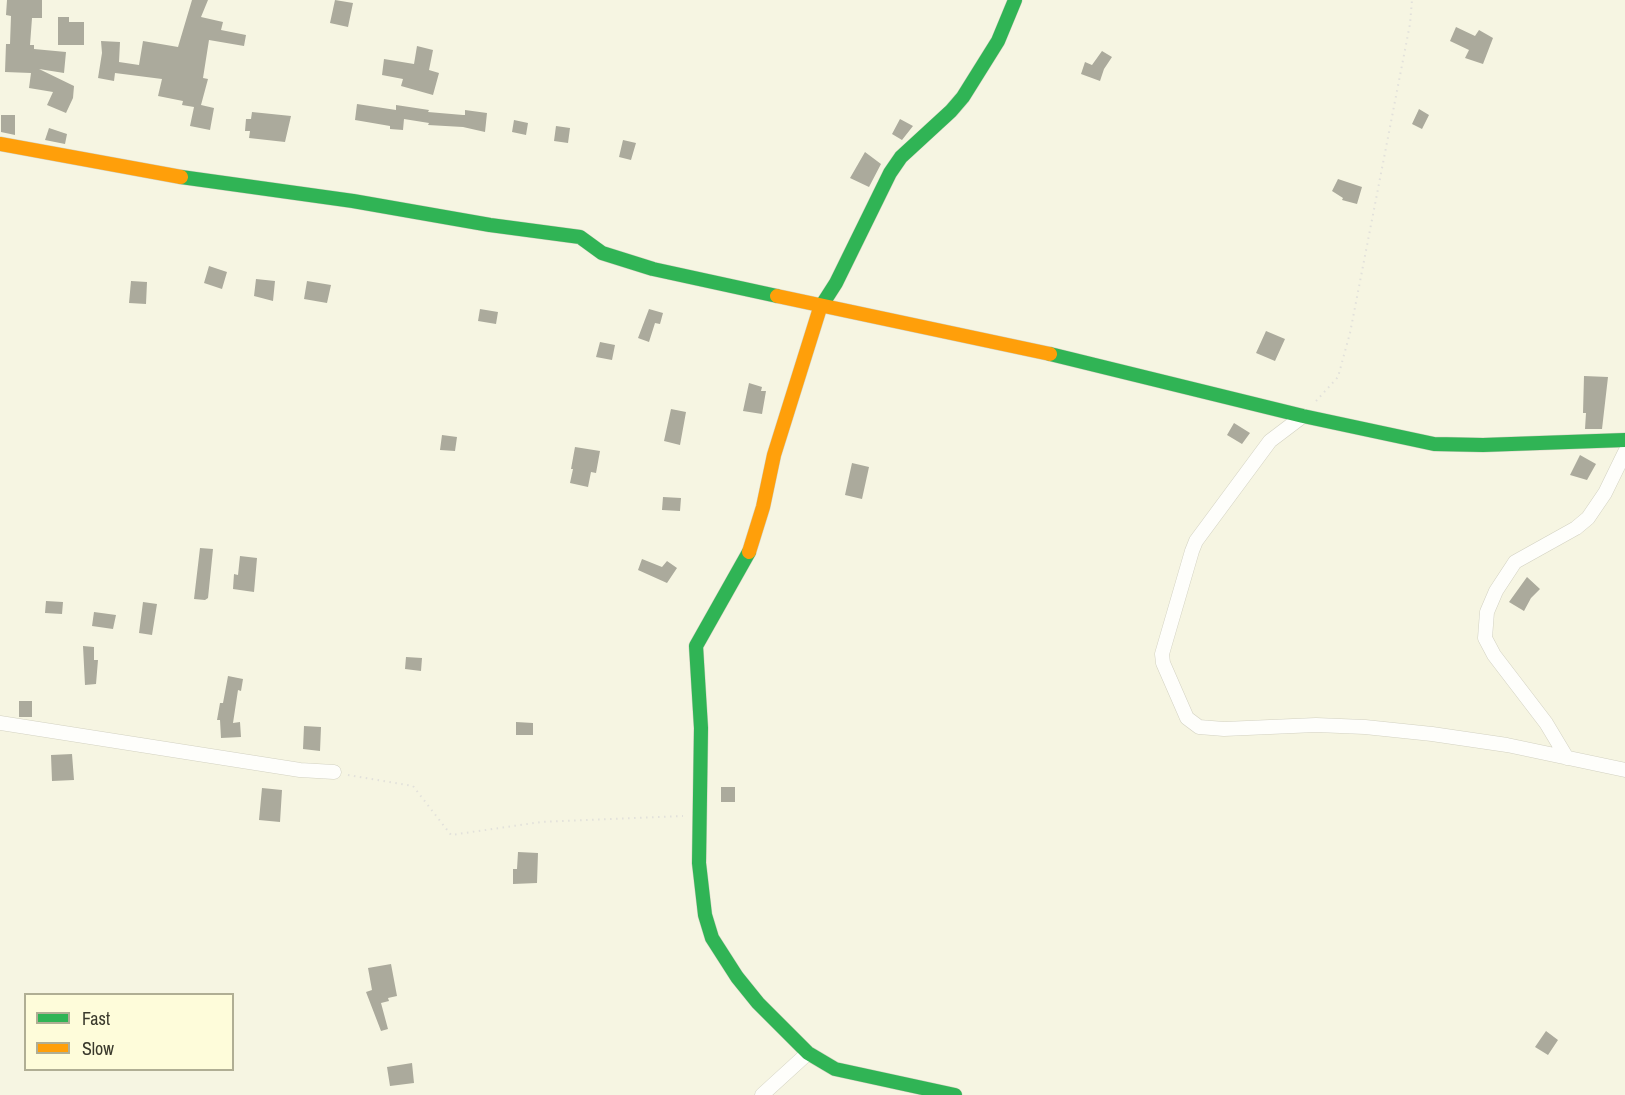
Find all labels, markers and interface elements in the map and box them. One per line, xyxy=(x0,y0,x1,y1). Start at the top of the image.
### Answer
legend xyxy=(24,993,234,1071)
text: Fast xyxy=(82,1006,110,1031)
text: Slow xyxy=(82,1036,114,1061)

